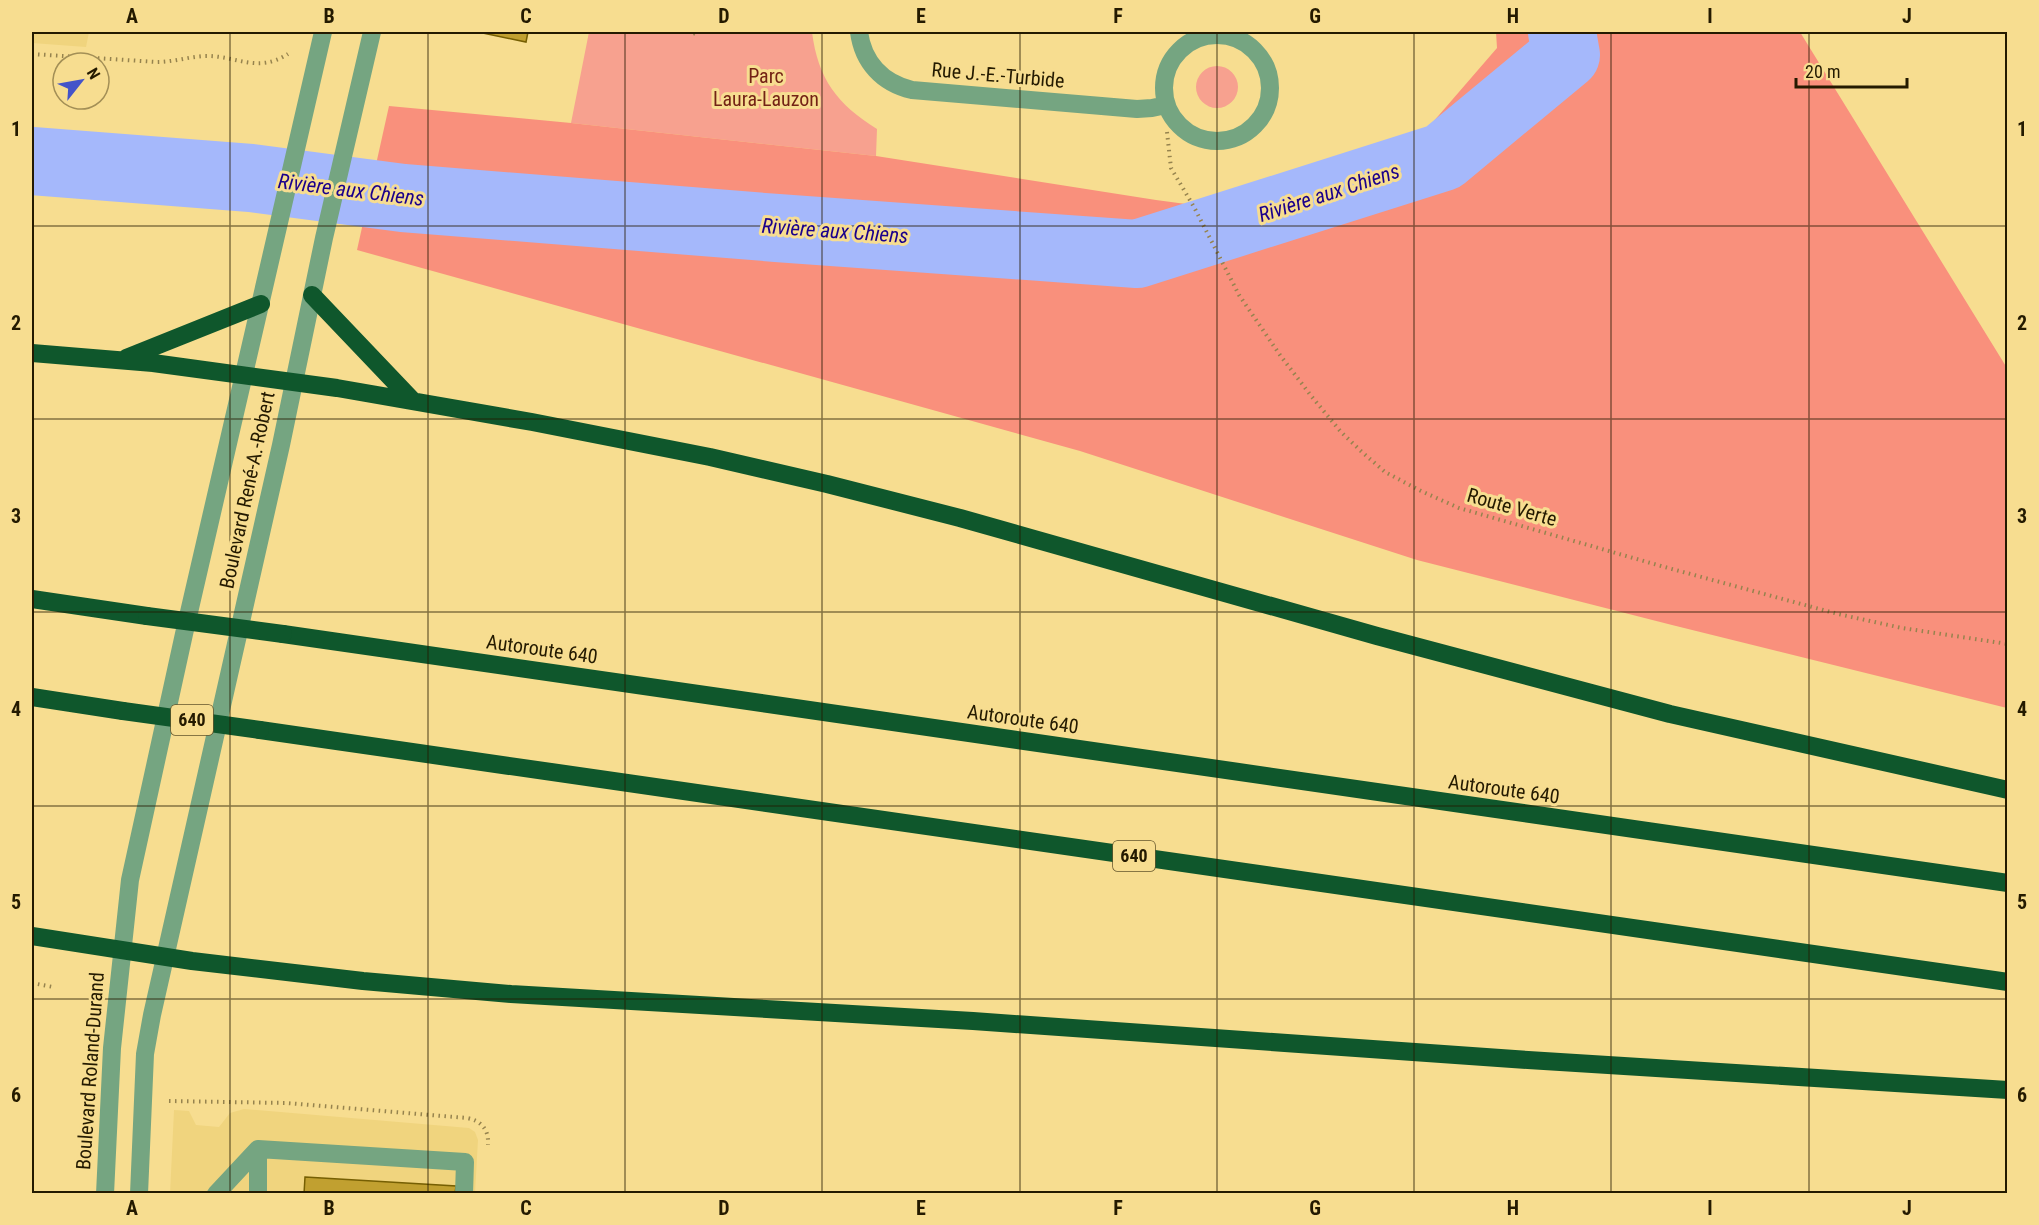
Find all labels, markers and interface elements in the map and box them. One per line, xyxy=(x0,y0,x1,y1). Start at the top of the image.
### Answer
text: A xyxy=(126,4,138,28)
text: B xyxy=(323,4,335,28)
text: C xyxy=(520,4,532,28)
text: D xyxy=(718,4,730,28)
text: E xyxy=(916,4,926,28)
text: F xyxy=(1113,4,1123,28)
text: G xyxy=(1309,4,1321,28)
text: H xyxy=(1507,4,1519,28)
text: I xyxy=(1707,4,1713,28)
text: J xyxy=(1902,4,1912,28)
north arrow xyxy=(51,51,111,111)
scale bar xyxy=(1796,51,1907,89)
street label: Rue J.-E.-Turbide xyxy=(931,57,1065,93)
text: 20 m xyxy=(1805,61,1840,82)
text: N xyxy=(83,64,104,83)
park label: Parc Laura-Lauzon xyxy=(713,64,819,111)
text: 1 xyxy=(11,117,21,141)
text: 1 xyxy=(2017,117,2027,141)
water label: Rivière aux Chiens xyxy=(1255,159,1403,227)
water label: Rivière aux Chiens xyxy=(277,169,425,211)
water label: Rivière aux Chiens xyxy=(761,214,909,248)
text: 2 xyxy=(11,311,21,335)
text: 2 xyxy=(2017,311,2027,335)
street label: Boulevard René-A.-Robert xyxy=(214,389,280,591)
street label: Route Verte xyxy=(1464,483,1560,531)
text: 3 xyxy=(11,504,21,528)
text: 3 xyxy=(2017,504,2027,528)
street label: Autoroute 640 xyxy=(485,629,599,669)
text: 4 xyxy=(11,697,21,721)
text: 4 xyxy=(2017,697,2027,721)
street label: Autoroute 640 xyxy=(966,699,1080,739)
road number: 640 xyxy=(171,705,213,735)
street label: Autoroute 640 xyxy=(1447,769,1561,809)
road number: 640 xyxy=(1113,841,1155,871)
text: 5 xyxy=(11,890,21,914)
text: 5 xyxy=(2017,890,2027,914)
street label: Boulevard Roland-Durand xyxy=(71,971,109,1171)
text: 6 xyxy=(11,1083,21,1107)
text: 6 xyxy=(2017,1083,2027,1107)
text: A xyxy=(126,1196,138,1220)
text: B xyxy=(323,1196,335,1220)
text: C xyxy=(520,1196,532,1220)
text: D xyxy=(718,1196,730,1220)
text: E xyxy=(916,1196,926,1220)
text: F xyxy=(1113,1196,1123,1220)
text: G xyxy=(1309,1196,1321,1220)
text: H xyxy=(1507,1196,1519,1220)
text: I xyxy=(1707,1196,1713,1220)
text: J xyxy=(1902,1196,1912,1220)

